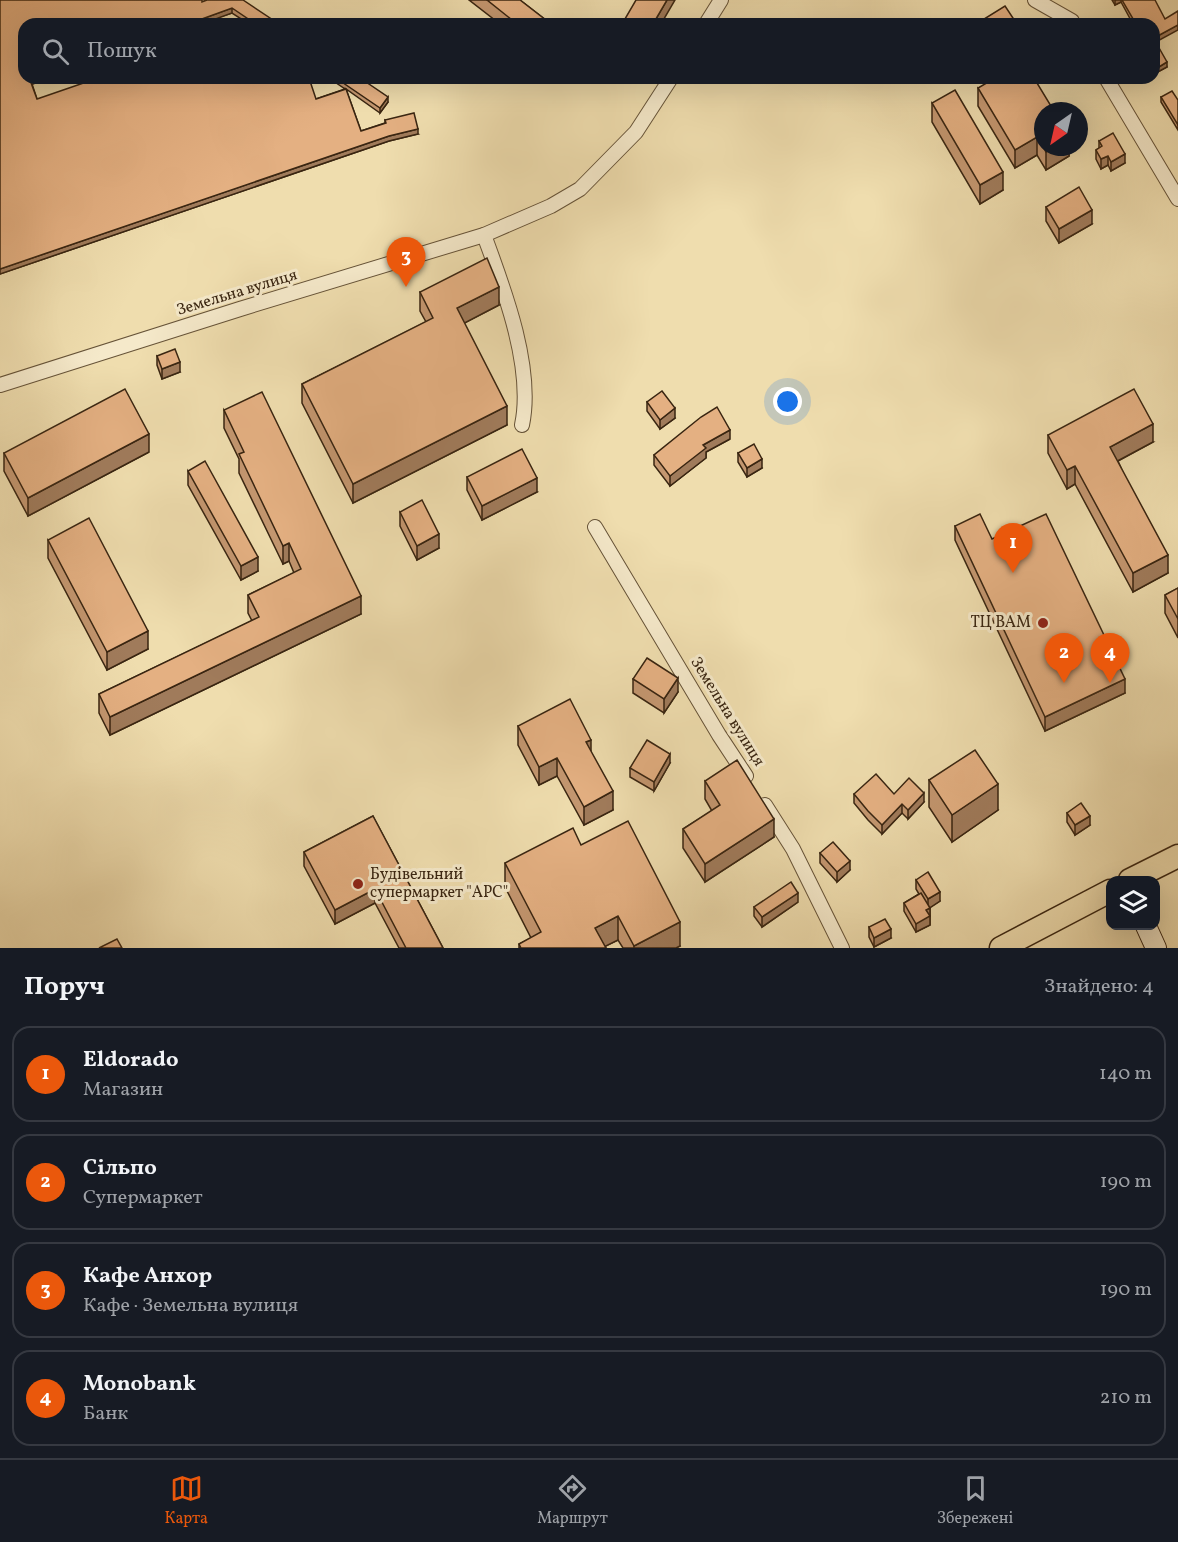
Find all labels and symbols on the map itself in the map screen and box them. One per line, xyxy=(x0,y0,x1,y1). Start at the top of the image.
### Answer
north arrow xyxy=(1034,102,1088,156)
pin: 3 xyxy=(386,238,426,287)
street label: Земельна вулиця xyxy=(174,264,300,322)
your location xyxy=(773,387,802,416)
pin: 1 xyxy=(994,524,1032,573)
place label: ТЦ ВАМ xyxy=(971,612,1031,634)
marker: ТЦ ВАМ xyxy=(1036,616,1050,630)
pin: 2 xyxy=(1044,634,1084,683)
pin: 4 xyxy=(1090,634,1130,683)
street label: Земельна вулиця xyxy=(685,653,769,771)
place label: Будівельний супермаркет "АРС" xyxy=(370,864,508,904)
marker: Будівельний супермаркет "АРС" xyxy=(351,877,365,891)

